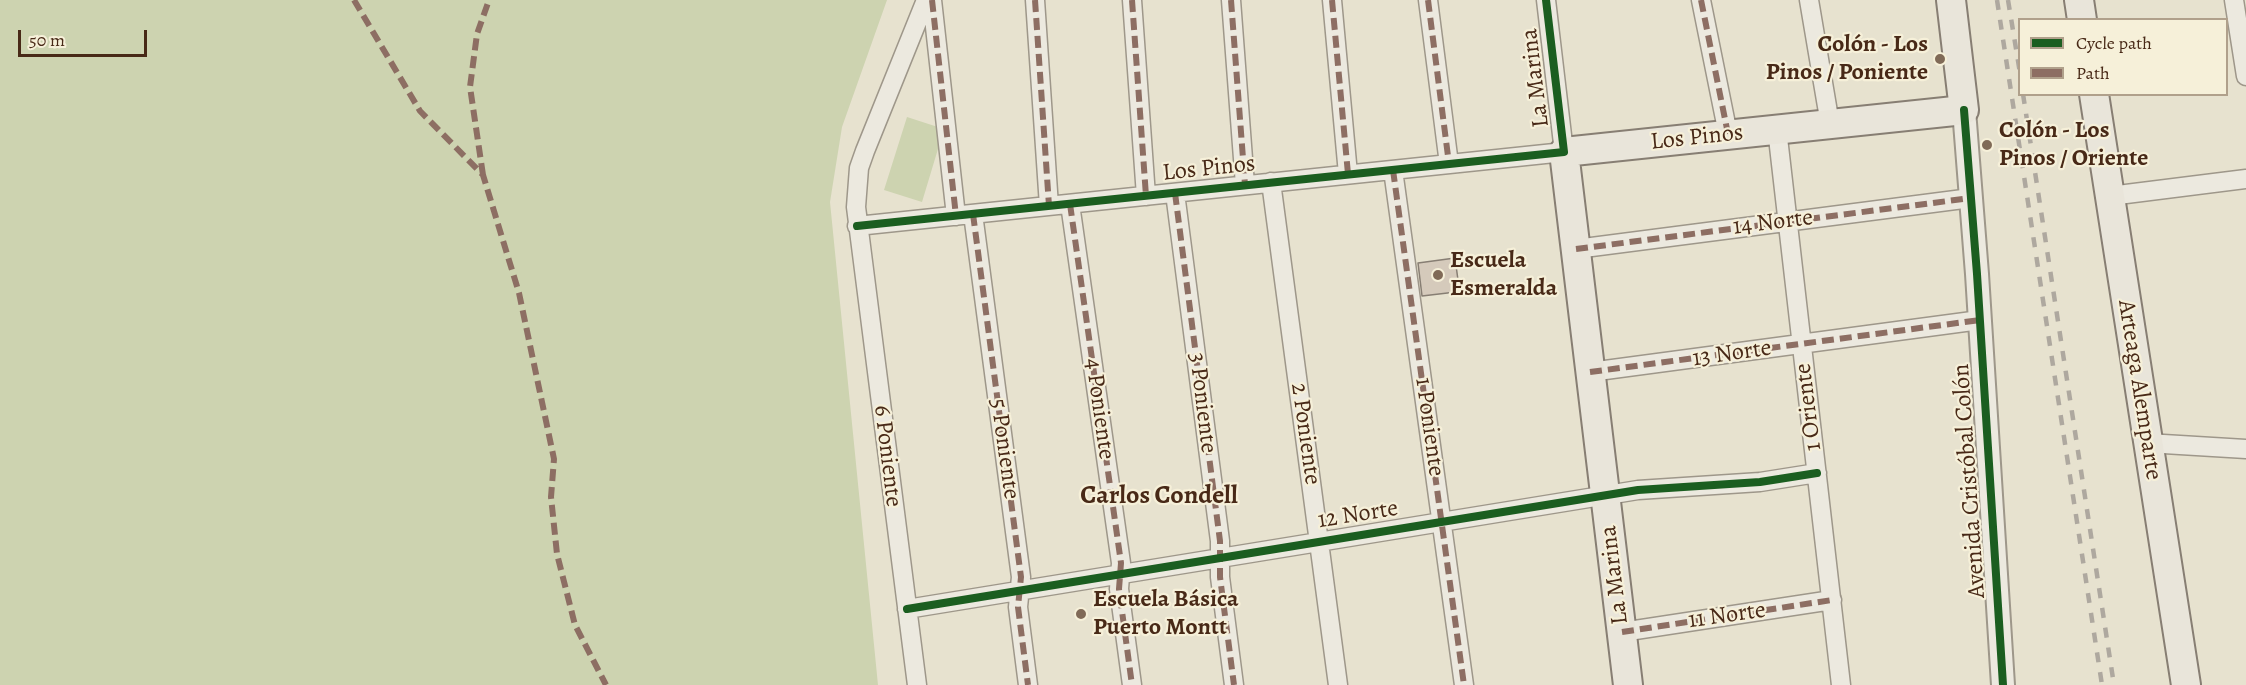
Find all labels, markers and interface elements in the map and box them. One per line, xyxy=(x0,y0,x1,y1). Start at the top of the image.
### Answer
scale bar xyxy=(21,18,150,56)
legend xyxy=(2018,18,2228,96)
street label: La Marina xyxy=(1516,27,1556,129)
text: 50 m xyxy=(29,28,65,52)
place label: Colón - Los Pinos / Poniente xyxy=(1766,31,1928,87)
text: Cycle path xyxy=(2076,31,2152,55)
marker: Colón - Los Pinos / Poniente xyxy=(1933,52,1947,66)
text: Path xyxy=(2076,61,2110,85)
place label: Colón - Los Pinos / Oriente xyxy=(1999,117,2148,173)
street label: Los Pinos xyxy=(1649,119,1745,157)
marker: Colón - Los Pinos / Oriente xyxy=(1980,138,1994,152)
street label: Los Pinos xyxy=(1161,150,1257,188)
street label: 14 Norte xyxy=(1731,204,1815,242)
place label: Escuela Esmeralda xyxy=(1450,247,1557,303)
marker: Escuela Esmeralda xyxy=(1431,268,1445,282)
street label: Arteaga Alemparte xyxy=(2111,298,2167,482)
street label: 13 Norte xyxy=(1691,334,1773,374)
street label: 3 Poniente xyxy=(1182,351,1222,455)
street label: 4 Poniente xyxy=(1078,356,1120,462)
street label: 1 Oriente xyxy=(1789,362,1829,452)
street label: Avenida Cristóbal Colón xyxy=(1947,363,1993,599)
street label: 1 Poniente xyxy=(1408,376,1450,478)
street label: 2 Poniente xyxy=(1284,381,1326,487)
street label: 5 Poniente xyxy=(983,397,1025,501)
street label: 6 Poniente xyxy=(866,403,908,509)
district label: Carlos Condell xyxy=(1080,481,1238,513)
street label: 12 Norte xyxy=(1316,494,1400,536)
street label: La Marina xyxy=(1595,524,1635,626)
place label: Escuela Básica Puerto Montt xyxy=(1093,586,1239,642)
street label: 11 Norte xyxy=(1686,596,1768,636)
marker: Escuela Básica Puerto Montt xyxy=(1074,607,1088,621)

